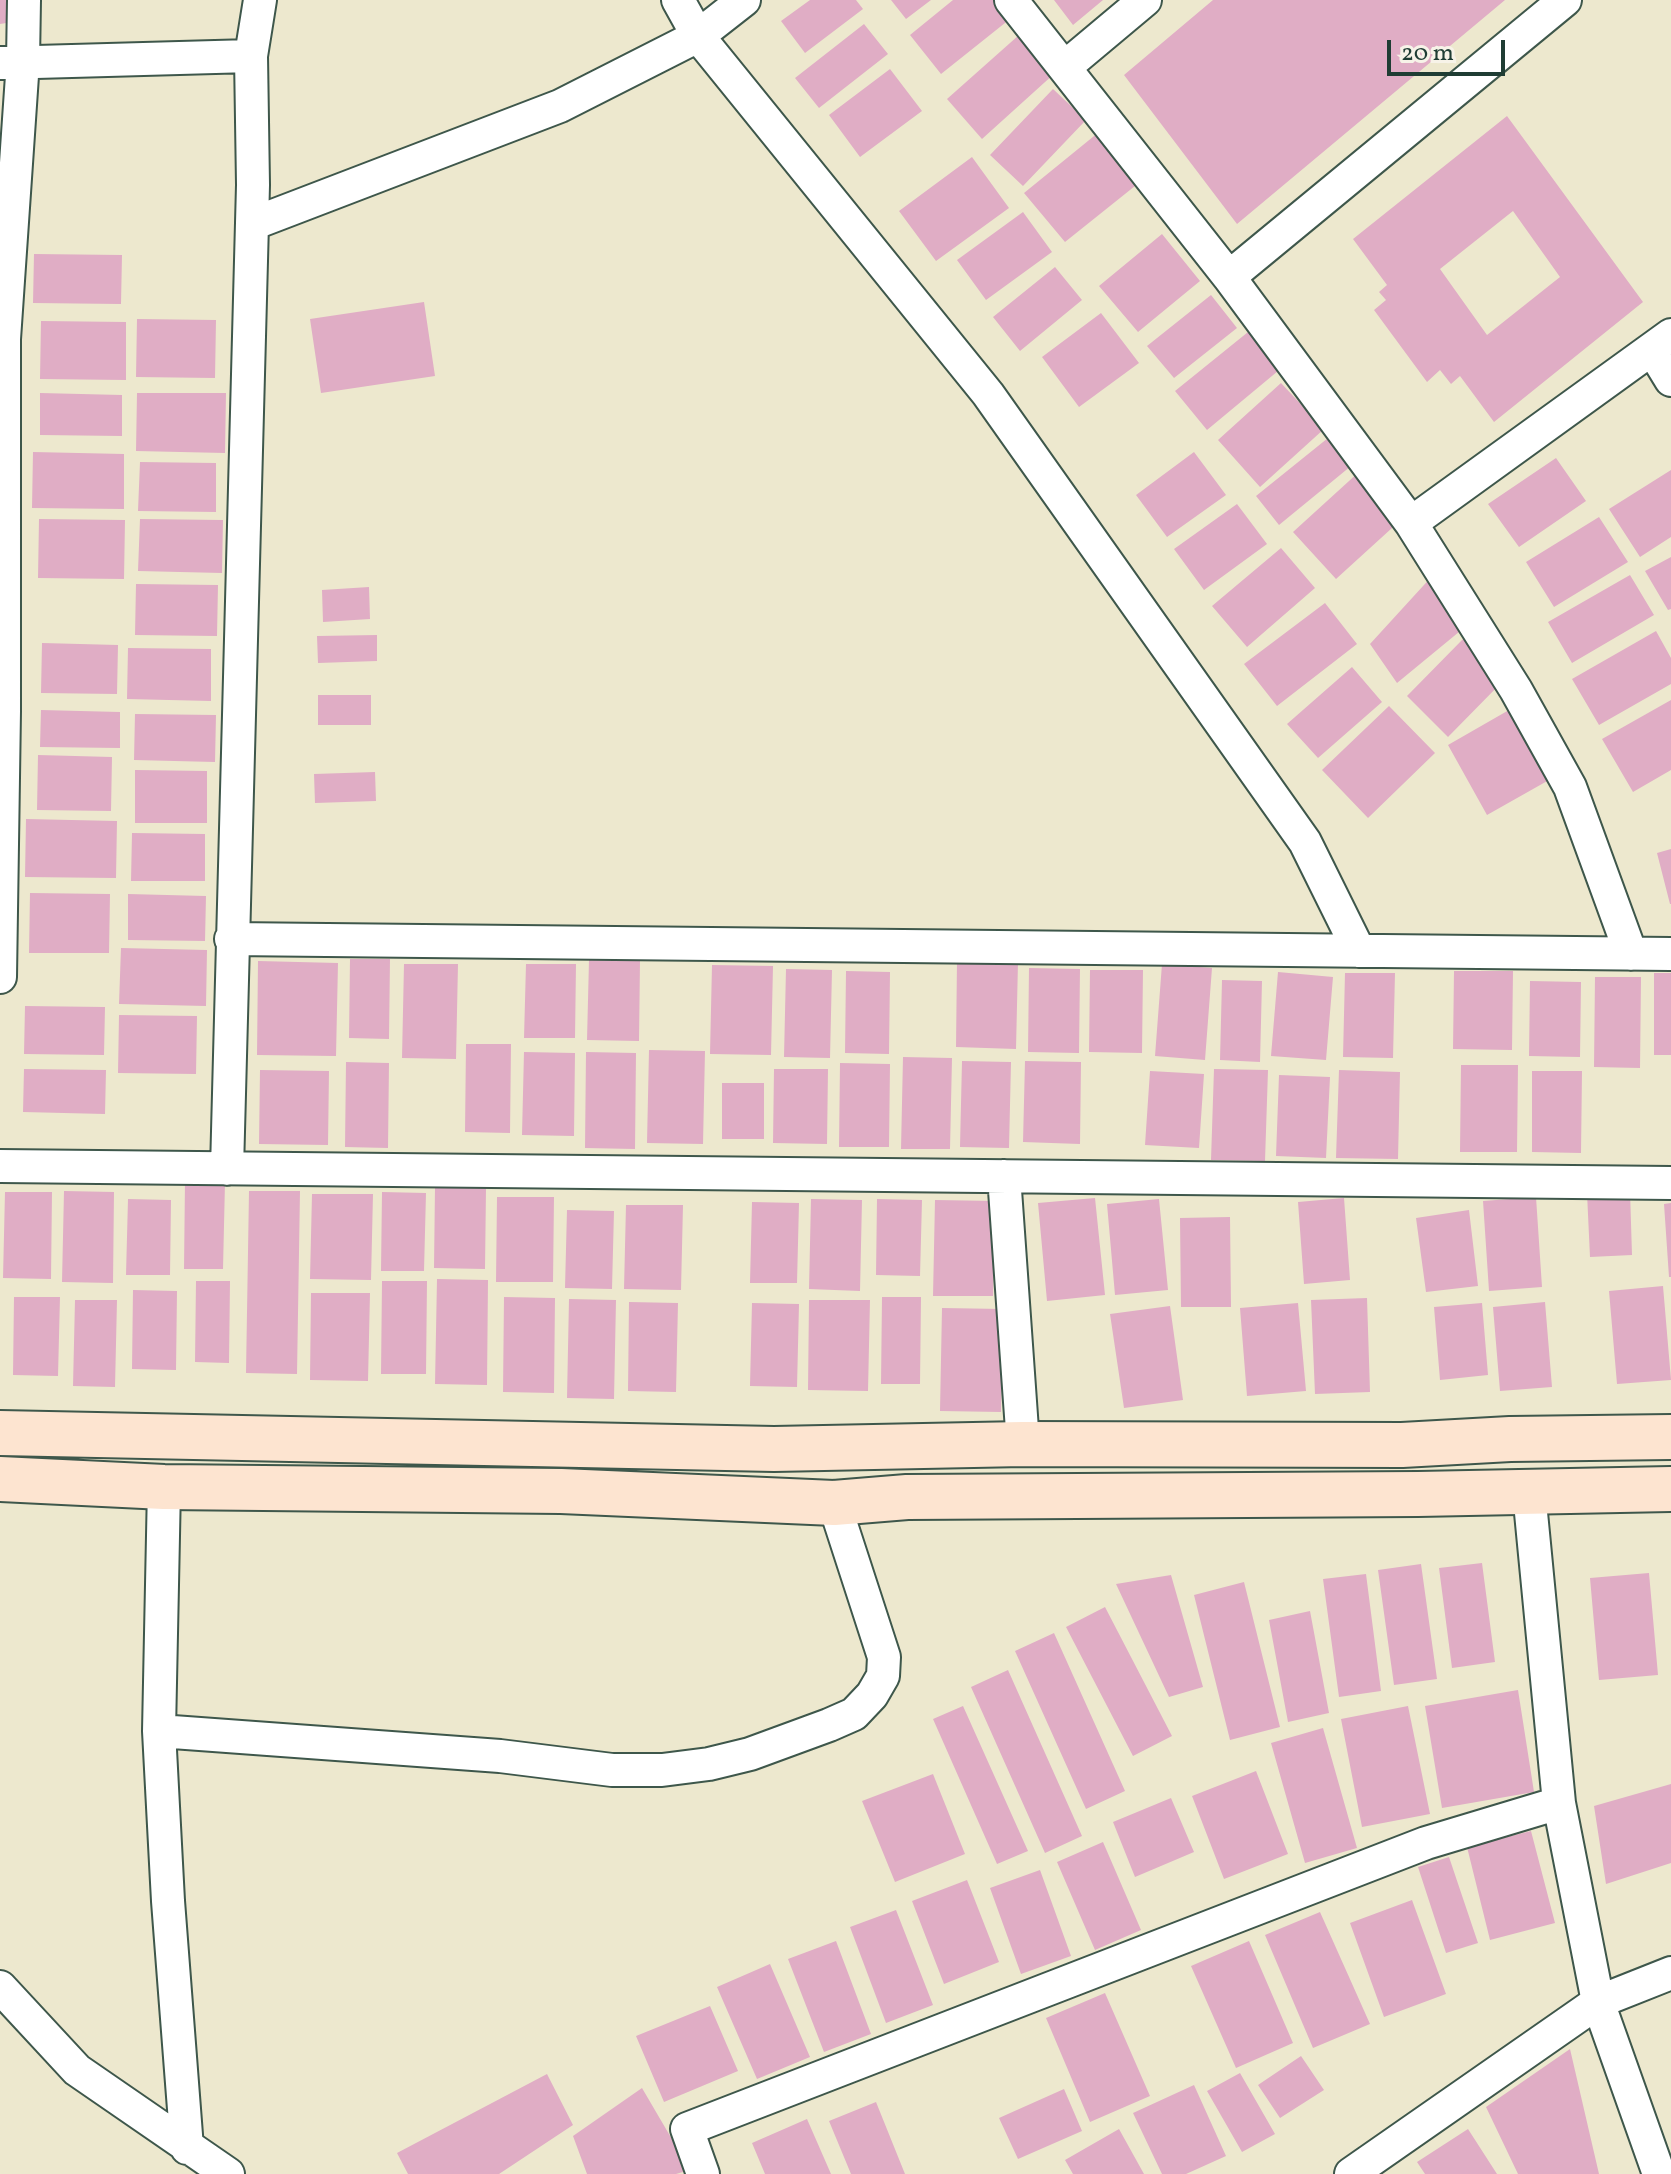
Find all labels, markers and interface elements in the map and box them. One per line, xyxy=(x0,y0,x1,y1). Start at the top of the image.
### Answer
scale bar xyxy=(1391,24,1509,74)
text: 20 m xyxy=(1401,37,1454,71)

